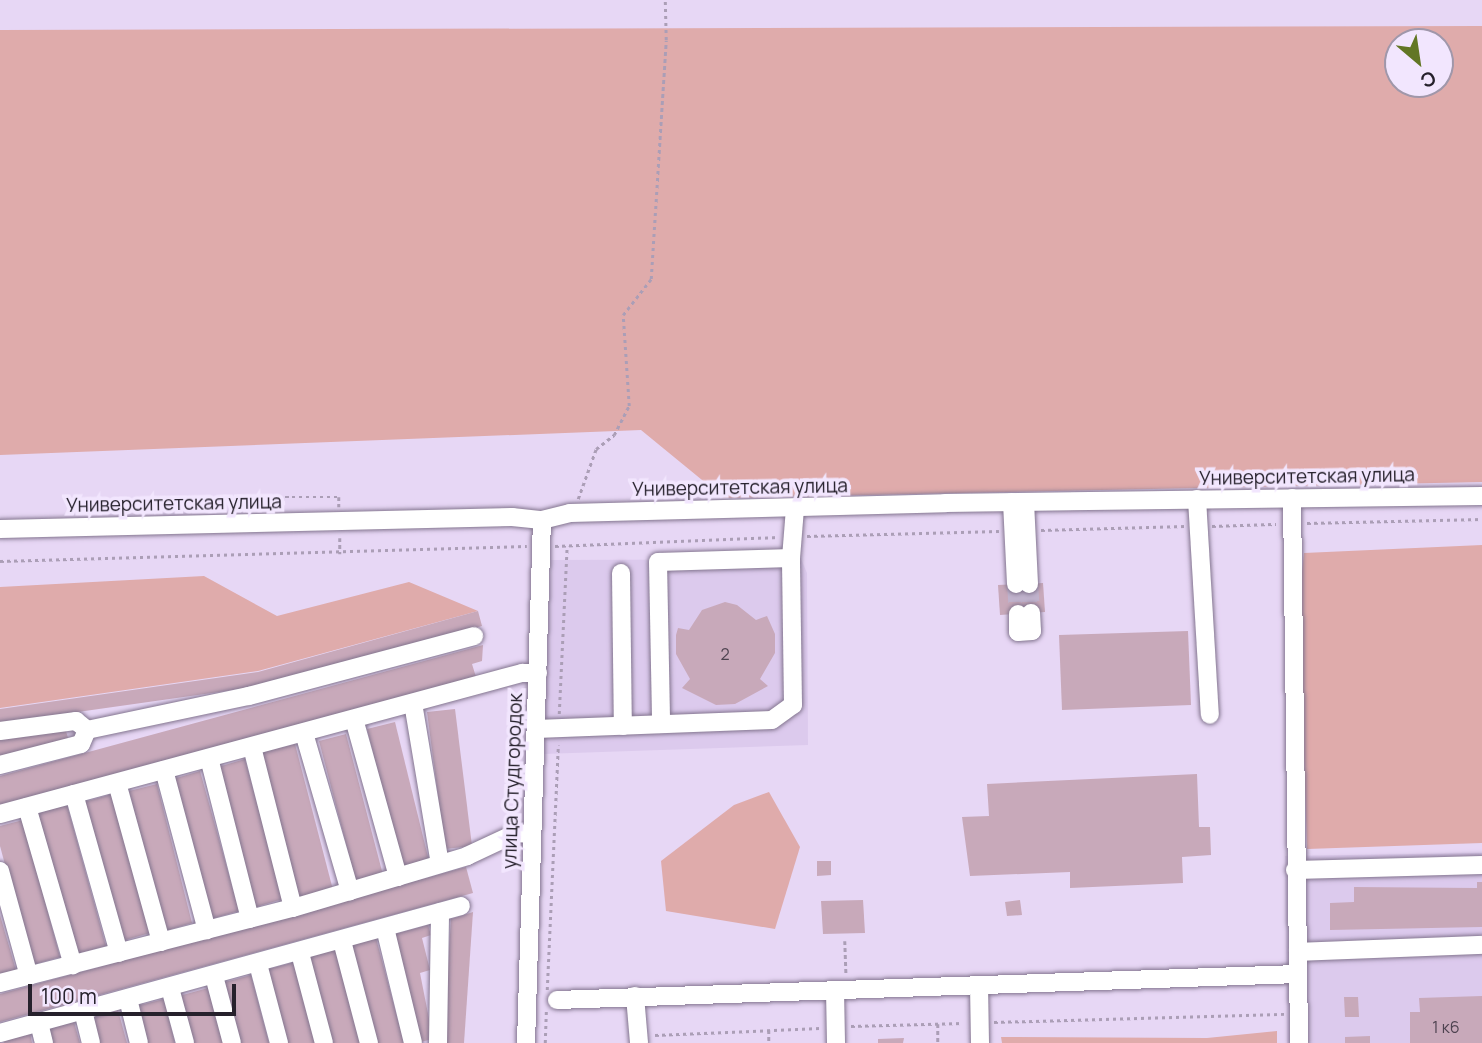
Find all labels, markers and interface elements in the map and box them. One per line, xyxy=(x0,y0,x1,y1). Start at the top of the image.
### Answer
north arrow xyxy=(1384,28,1454,98)
text: С xyxy=(1416,65,1441,94)
street label: Университетская улица xyxy=(1199,464,1415,490)
street label: Университетская улица xyxy=(632,475,848,501)
street label: Университетская улица xyxy=(66,491,282,517)
house number: 2 xyxy=(720,644,730,664)
street label: улица Студгородок xyxy=(499,693,527,869)
scale bar xyxy=(32,970,240,1014)
text: 100 m xyxy=(41,982,97,1010)
house number: 1 к6 xyxy=(1432,1017,1460,1037)

